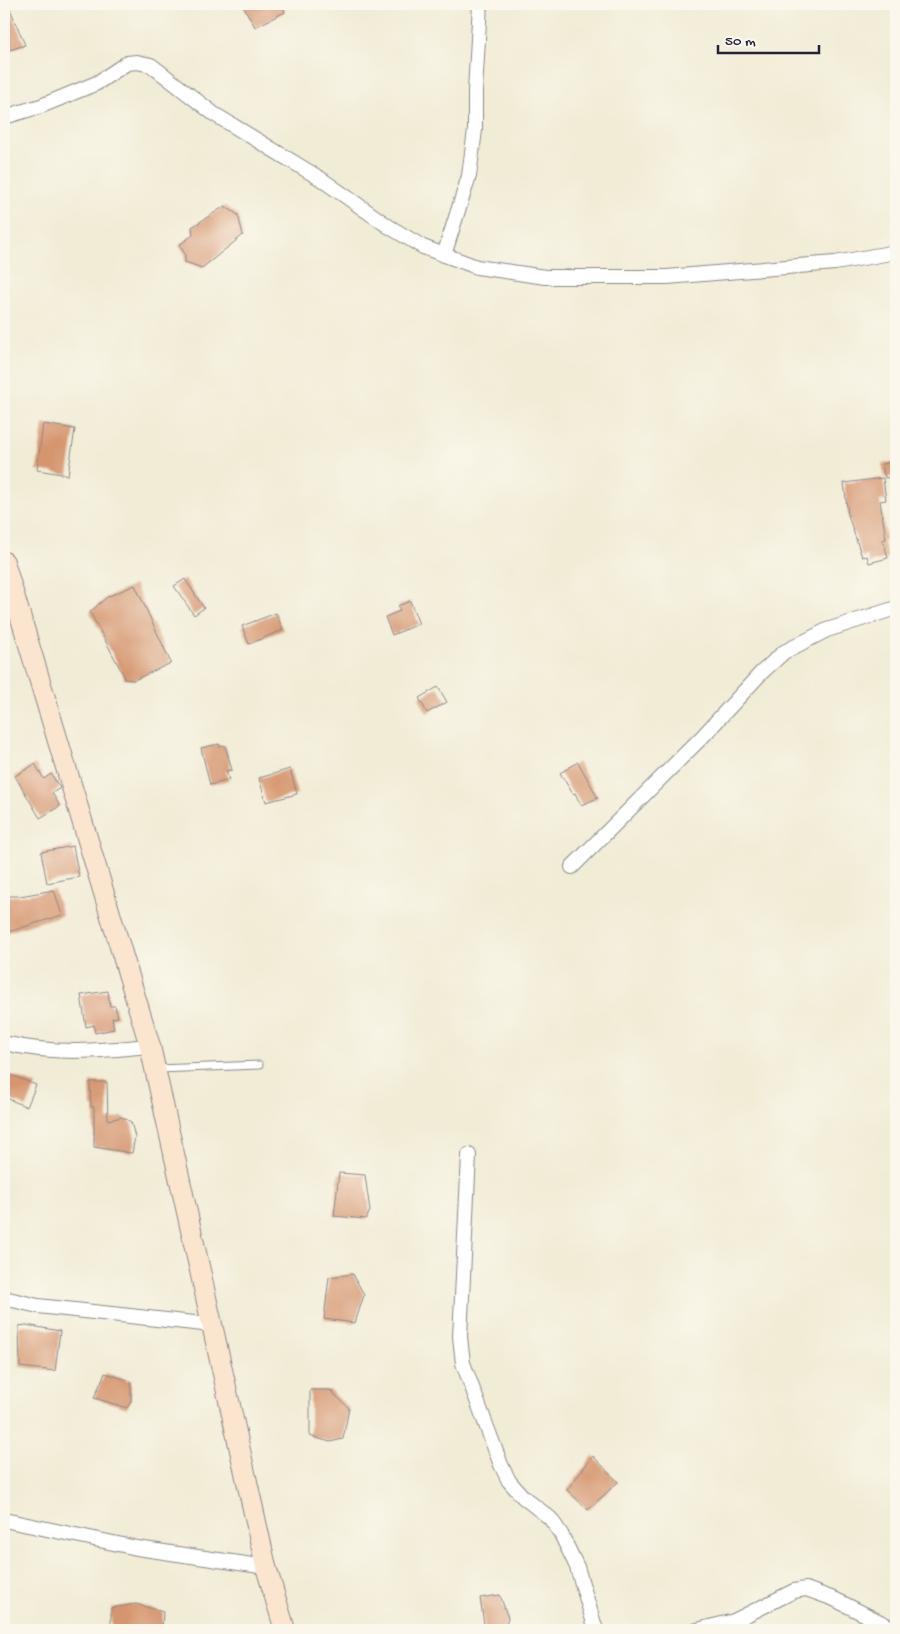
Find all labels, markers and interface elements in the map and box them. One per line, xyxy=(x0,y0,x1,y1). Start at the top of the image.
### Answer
scale bar xyxy=(718,22,819,54)
text: 50 m xyxy=(725,33,756,51)

